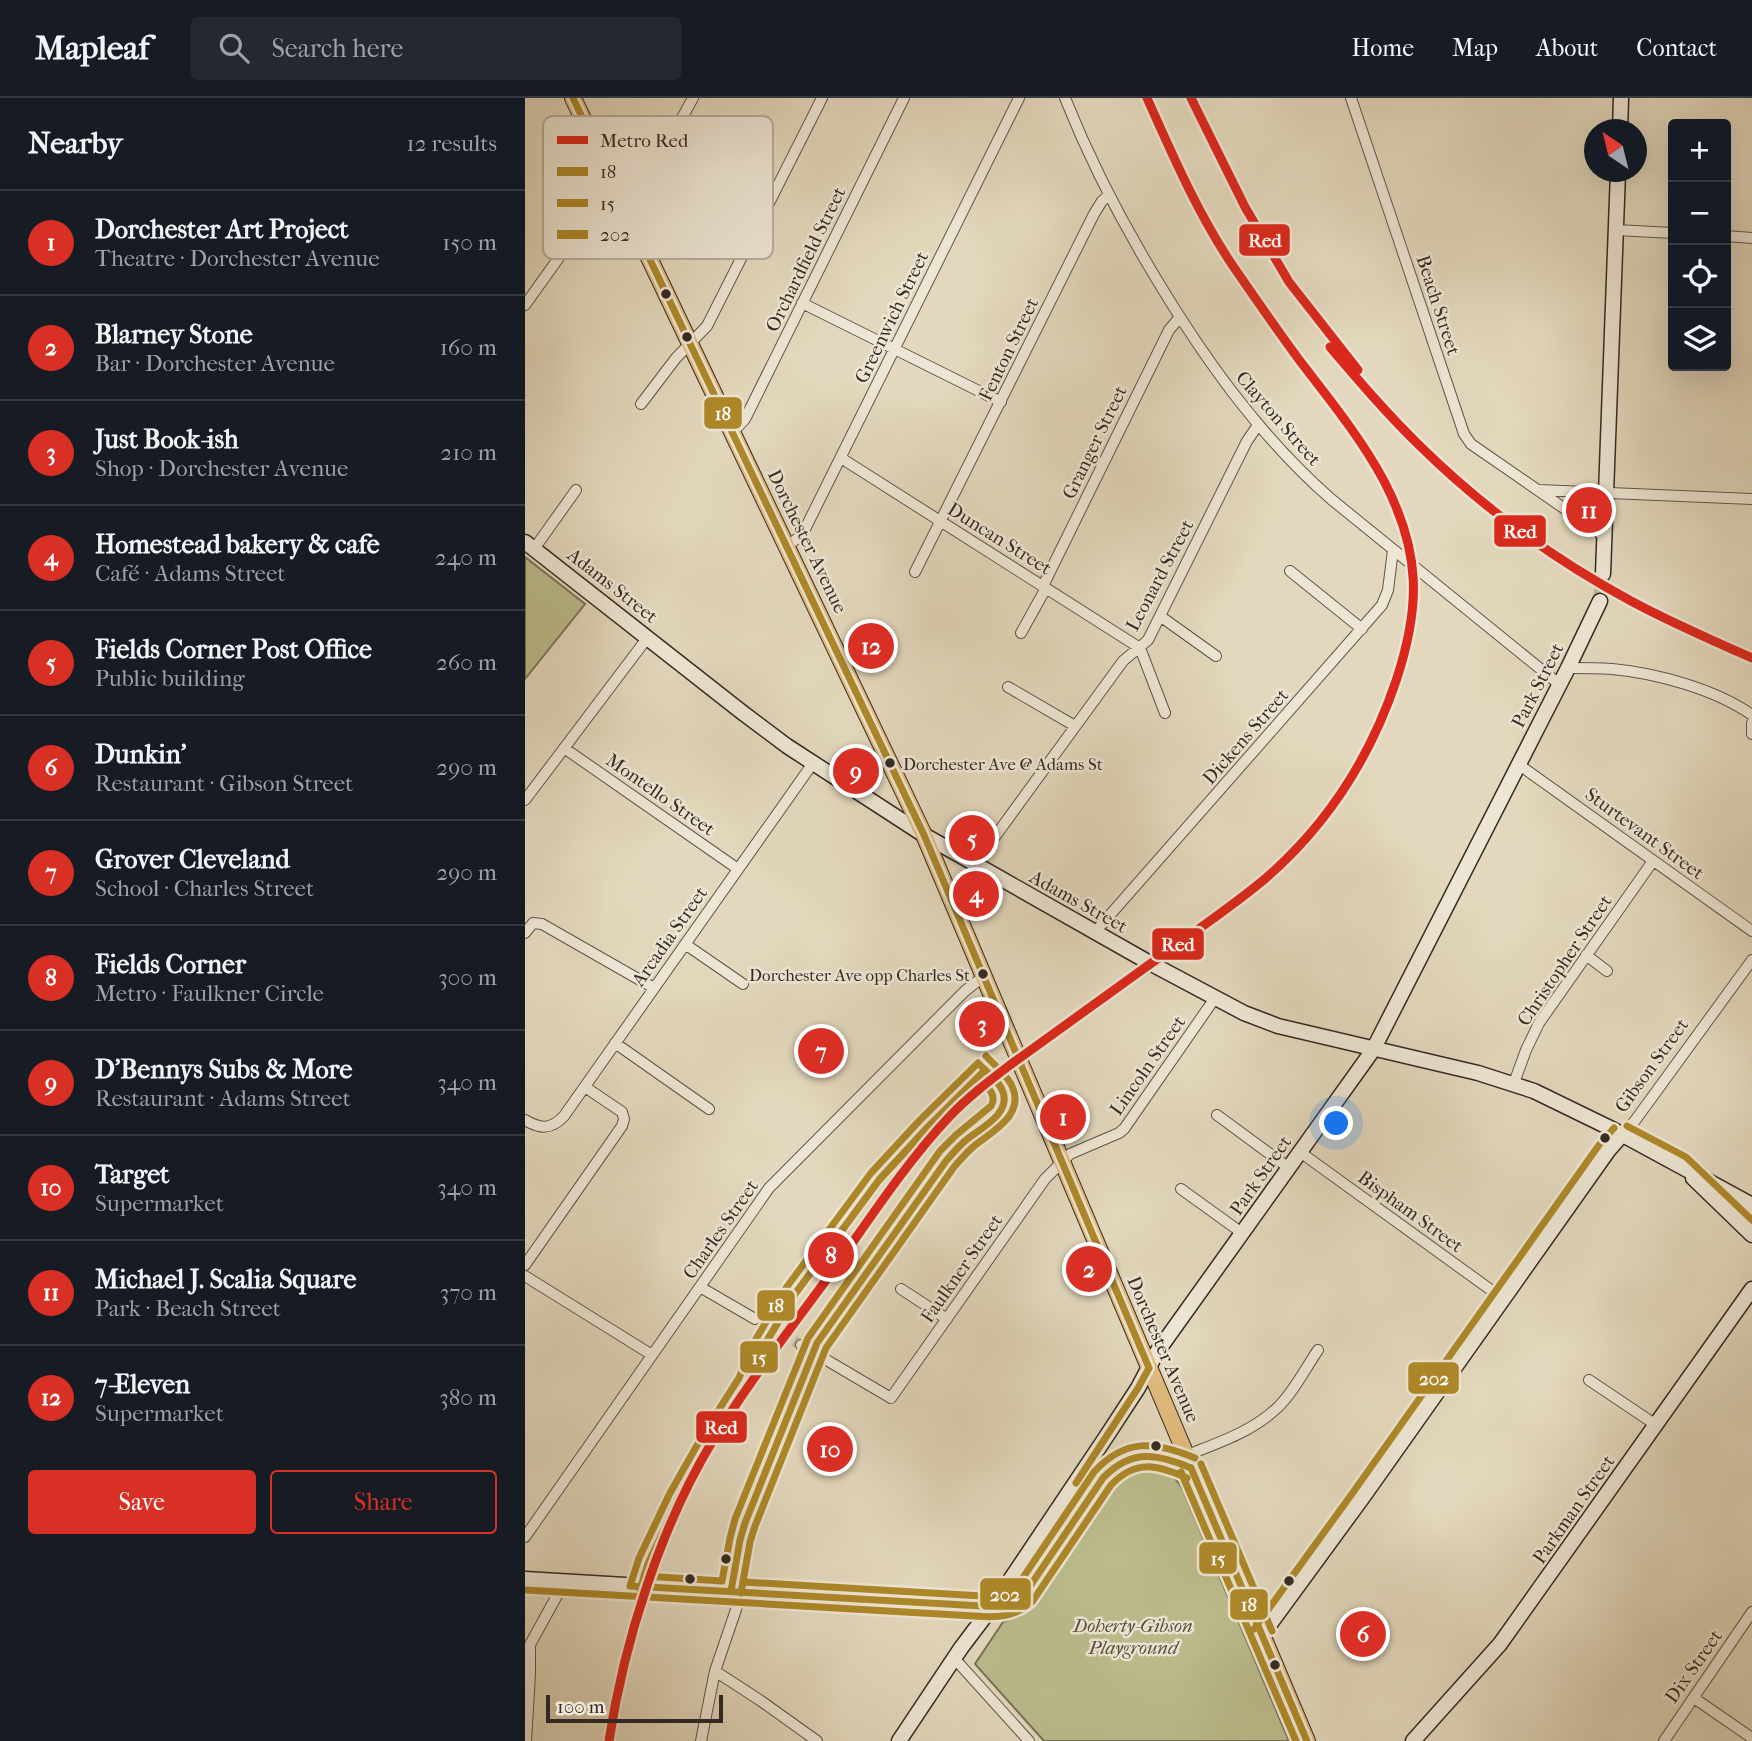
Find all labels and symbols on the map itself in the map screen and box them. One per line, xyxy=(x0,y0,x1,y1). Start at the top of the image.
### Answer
legend xyxy=(543,116,773,259)
north arrow xyxy=(1584,119,1647,182)
text: Metro Red xyxy=(600,130,689,152)
text: 18 xyxy=(600,161,616,183)
street label: Orchardfield Street xyxy=(761,183,851,336)
text: 15 xyxy=(600,193,615,215)
line badge: Red xyxy=(1238,223,1291,257)
text: 202 xyxy=(600,224,630,246)
text: Red xyxy=(1248,230,1282,252)
street label: Greenwich Street xyxy=(851,248,933,387)
street label: Beach Street xyxy=(1412,253,1465,358)
unlabelled marker xyxy=(659,287,673,301)
street label: Fenton Street xyxy=(974,294,1043,405)
unlabelled marker xyxy=(680,330,694,344)
street label: Clayton Street xyxy=(1231,367,1325,471)
street label: Granger Street xyxy=(1058,382,1132,503)
line badge: 18 xyxy=(703,396,743,430)
text: 18 xyxy=(715,403,731,425)
street label: Dorchester Avenue xyxy=(763,466,851,617)
pin: 11 xyxy=(1566,484,1612,536)
street label: Duncan Street xyxy=(943,498,1056,580)
line badge: Red xyxy=(1493,514,1547,548)
street label: Leonard Street xyxy=(1121,516,1198,635)
text: Red xyxy=(1503,521,1537,543)
street label: Adams Street xyxy=(562,543,662,628)
pin: 12 xyxy=(848,620,894,672)
street label: Park Street xyxy=(1507,639,1569,731)
street label: Dickens Street xyxy=(1198,684,1293,789)
pin: 9 xyxy=(833,745,879,797)
street label: Montello Street xyxy=(602,749,719,841)
place label: Dorchester Ave @ Adams St xyxy=(903,754,1103,774)
marker: Dorchester Ave @ Adams St xyxy=(883,756,897,770)
street label: Sturtevant Street xyxy=(1581,783,1708,884)
pin: 5 xyxy=(949,812,995,864)
street label: Adams Street xyxy=(1025,865,1131,938)
pin: 4 xyxy=(953,868,999,920)
street label: Arcadia Street xyxy=(627,882,712,991)
street label: Christopher Street xyxy=(1513,891,1617,1030)
line badge: Red xyxy=(1151,927,1205,961)
text: Red xyxy=(1161,934,1195,956)
place label: Dorchester Ave opp Charles St xyxy=(749,965,970,985)
marker: Dorchester Ave opp Charles St xyxy=(976,967,990,981)
pin: 3 xyxy=(959,998,1005,1050)
street label: Lincoln Street xyxy=(1105,1011,1190,1120)
street label: Gibson Street xyxy=(1610,1014,1693,1117)
pin: 7 xyxy=(798,1025,844,1077)
pin: 1 xyxy=(1040,1091,1086,1143)
your location xyxy=(1319,1106,1353,1140)
street label: Park Street xyxy=(1225,1131,1296,1220)
unlabelled marker xyxy=(1598,1131,1612,1145)
street label: Bispham Street xyxy=(1354,1166,1467,1257)
street label: Charles Street xyxy=(679,1176,763,1283)
street label: Faulkner Street xyxy=(916,1210,1007,1327)
pin: 8 xyxy=(808,1229,854,1281)
pin: 2 xyxy=(1066,1243,1112,1295)
street label: Dorchester Avenue xyxy=(1122,1273,1204,1426)
line badge: 18 xyxy=(756,1289,796,1322)
text: 18 xyxy=(768,1295,784,1317)
line badge: 15 xyxy=(739,1340,779,1374)
text: 15 xyxy=(752,1347,766,1369)
line badge: 202 xyxy=(1407,1361,1460,1395)
text: 202 xyxy=(1419,1368,1449,1390)
line badge: Red xyxy=(695,1410,748,1444)
text: Red xyxy=(704,1417,738,1439)
pin: 10 xyxy=(807,1423,853,1475)
unlabelled marker xyxy=(1149,1439,1163,1453)
street label: Parkman Street xyxy=(1528,1451,1620,1568)
line badge: 15 xyxy=(1198,1541,1238,1575)
text: 15 xyxy=(1211,1548,1225,1570)
unlabelled marker xyxy=(719,1552,733,1566)
unlabelled marker xyxy=(683,1572,697,1586)
unlabelled marker xyxy=(1282,1574,1296,1588)
line badge: 202 xyxy=(979,1577,1032,1611)
text: 202 xyxy=(990,1584,1020,1606)
line badge: 18 xyxy=(1229,1588,1269,1621)
text: 18 xyxy=(1241,1594,1257,1616)
pin: 6 xyxy=(1340,1608,1386,1660)
park label: Doherty-Gibson Playground xyxy=(1071,1615,1193,1659)
street label: Dix Street xyxy=(1661,1626,1727,1707)
unlabelled marker xyxy=(1268,1658,1282,1672)
scale bar xyxy=(546,1692,723,1724)

